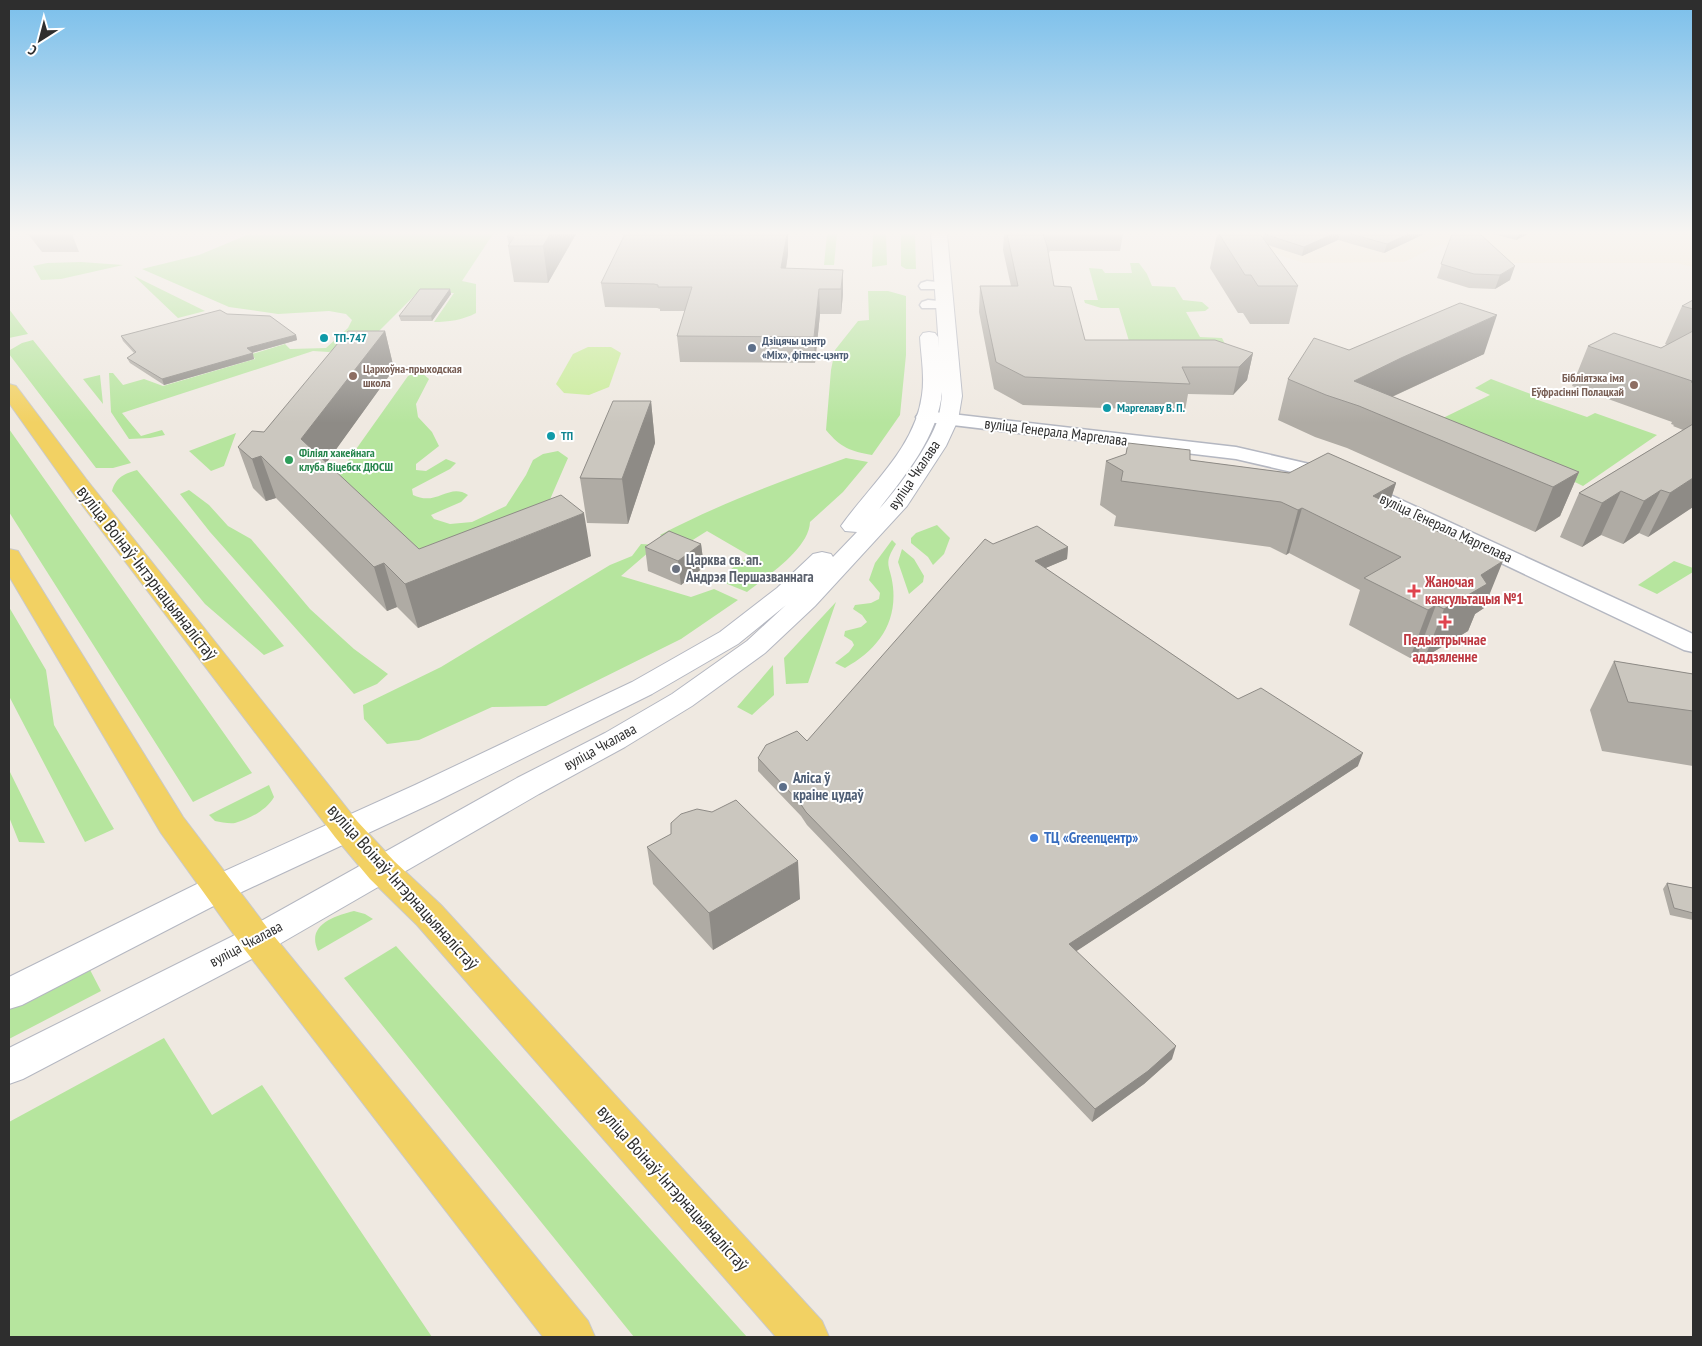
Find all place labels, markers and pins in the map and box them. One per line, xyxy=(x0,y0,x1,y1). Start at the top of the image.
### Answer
place label: ТП-747 xyxy=(334,330,367,345)
marker: ТП-747 xyxy=(318,332,330,344)
place label: Дзіцячы цэнтр «Mix», фітнес-цэнтр xyxy=(762,333,849,362)
marker: Дзіцячы цэнтр «Mix», фітнес-цэнтр xyxy=(746,342,758,354)
place label: Царкоўна-прыходская школа xyxy=(363,361,462,390)
marker: Царкоўна-прыходская школа xyxy=(347,370,359,382)
place label: Бібліятэка імя Еўфрасінні Полацкай xyxy=(1531,370,1624,399)
marker: Бібліятэка імя Еўфрасінні Полацкай xyxy=(1628,379,1640,391)
place label: Маргелаву В. П. xyxy=(1117,400,1186,415)
marker: Маргелаву В. П. xyxy=(1101,402,1113,414)
place label: ТП xyxy=(561,428,573,443)
marker: ТП xyxy=(545,430,557,442)
place label: Філіял хакейнага клуба Віцебск ДЮСШ xyxy=(299,445,393,474)
marker: Філіял хакейнага клуба Віцебск ДЮСШ xyxy=(283,454,295,466)
place label: Царква св. ап. Андрэя Першазваннага xyxy=(685,550,814,586)
marker: Царква св. ап. Андрэя Першазваннага xyxy=(670,563,682,575)
place label: Жаночая кансультацыя №1 xyxy=(1424,572,1523,608)
marker: Жаночая кансультацыя №1 xyxy=(1407,584,1421,598)
marker: Педыятрычнае аддзяленне xyxy=(1438,615,1452,629)
place label: Педыятрычнае аддзяленне xyxy=(1404,630,1486,666)
place label: Аліса ў краіне цудаў xyxy=(792,768,865,804)
marker: Аліса ў краіне цудаў xyxy=(777,781,789,793)
place label: ТЦ «Greenцентр» xyxy=(1044,828,1138,847)
marker: ТЦ «Greenцентр» xyxy=(1028,832,1040,844)

